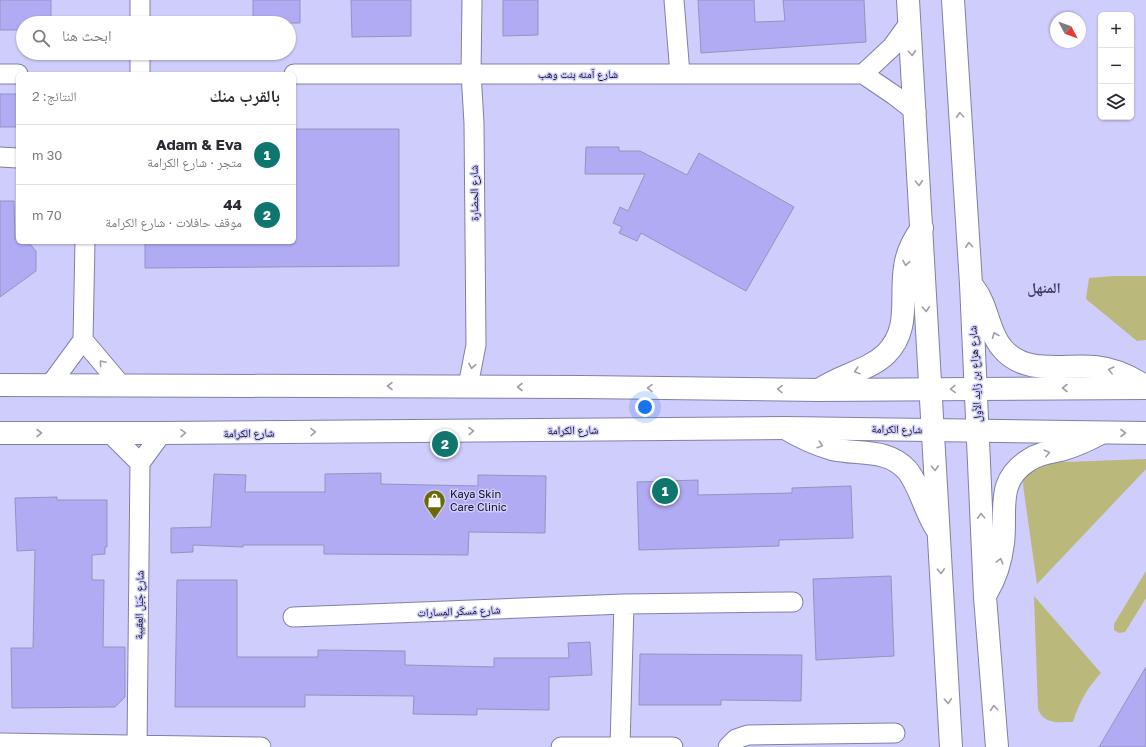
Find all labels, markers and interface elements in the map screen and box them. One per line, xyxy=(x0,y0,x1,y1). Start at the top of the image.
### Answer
north arrow xyxy=(1050,12,1086,48)
map controls xyxy=(1098,12,1134,120)
button: + xyxy=(1098,12,1134,48)
search box xyxy=(16,16,296,60)
text: ابحث هنا xyxy=(62,26,112,44)
icon: search xyxy=(30,27,52,49)
button: − xyxy=(1098,48,1134,84)
one-way arrow xyxy=(907,50,916,56)
street label: شارع آمنه بنت وهب xyxy=(538,67,618,81)
button: layers xyxy=(1098,84,1134,120)
text: بالقرب منك xyxy=(209,85,280,106)
text: النتائج: 2 xyxy=(32,88,77,104)
one-way arrow xyxy=(956,112,965,118)
text: Adam & Eva xyxy=(156,135,242,153)
text: 30 m xyxy=(32,147,62,163)
text: 1 xyxy=(264,147,270,163)
text: متجر · شارع الكرامة xyxy=(147,154,242,170)
street label: شارع الحضارة xyxy=(467,165,481,221)
one-way arrow xyxy=(915,180,924,186)
text: 44 xyxy=(223,195,242,213)
text: 70 m xyxy=(32,207,62,223)
text: 2 xyxy=(263,207,271,223)
text: موقف حافلات · شارع الكرامة xyxy=(105,214,242,230)
one-way arrow xyxy=(964,242,973,248)
one-way arrow xyxy=(902,260,910,266)
district label: المنهل xyxy=(1027,278,1061,297)
one-way arrow xyxy=(922,306,931,312)
street label: شارع هزاع بن زايد الأول xyxy=(965,325,985,423)
one-way arrow xyxy=(991,331,999,338)
one-way arrow xyxy=(100,360,107,367)
one-way arrow xyxy=(468,362,476,369)
one-way arrow xyxy=(854,366,861,375)
one-way arrow xyxy=(1108,367,1114,375)
one-way arrow xyxy=(387,382,393,390)
one-way arrow xyxy=(517,382,523,391)
one-way arrow xyxy=(647,384,653,392)
one-way arrow xyxy=(1062,384,1068,392)
one-way arrow xyxy=(777,385,783,394)
one-way arrow xyxy=(950,385,956,393)
your location xyxy=(635,397,655,417)
street label: شارع الكرامة xyxy=(872,422,922,436)
street label: شارع الكرامة xyxy=(548,423,598,437)
street label: شارع الكرامة xyxy=(224,426,274,440)
one-way arrow xyxy=(468,427,474,435)
one-way arrow xyxy=(310,428,316,436)
one-way arrow xyxy=(36,429,42,437)
one-way arrow xyxy=(180,429,186,437)
pin: 2 xyxy=(432,429,458,459)
one-way arrow xyxy=(1120,429,1126,437)
one-way arrow xyxy=(816,440,823,448)
one-way arrow xyxy=(1044,449,1050,457)
one-way arrow xyxy=(931,465,939,471)
pin: 1 xyxy=(652,476,678,506)
shop icon: Kaya Skin Care Clinic xyxy=(421,487,447,520)
place label: Kaya Skin Care Clinic xyxy=(450,487,507,513)
one-way arrow xyxy=(977,513,986,519)
one-way arrow xyxy=(995,558,1004,565)
one-way arrow xyxy=(936,568,945,574)
street label: شارع جَبَل العِقيبة xyxy=(131,570,147,640)
street label: شارع مَسكَر المِسارات xyxy=(417,603,501,619)
one-way arrow xyxy=(944,698,953,704)
one-way arrow xyxy=(990,705,999,711)

